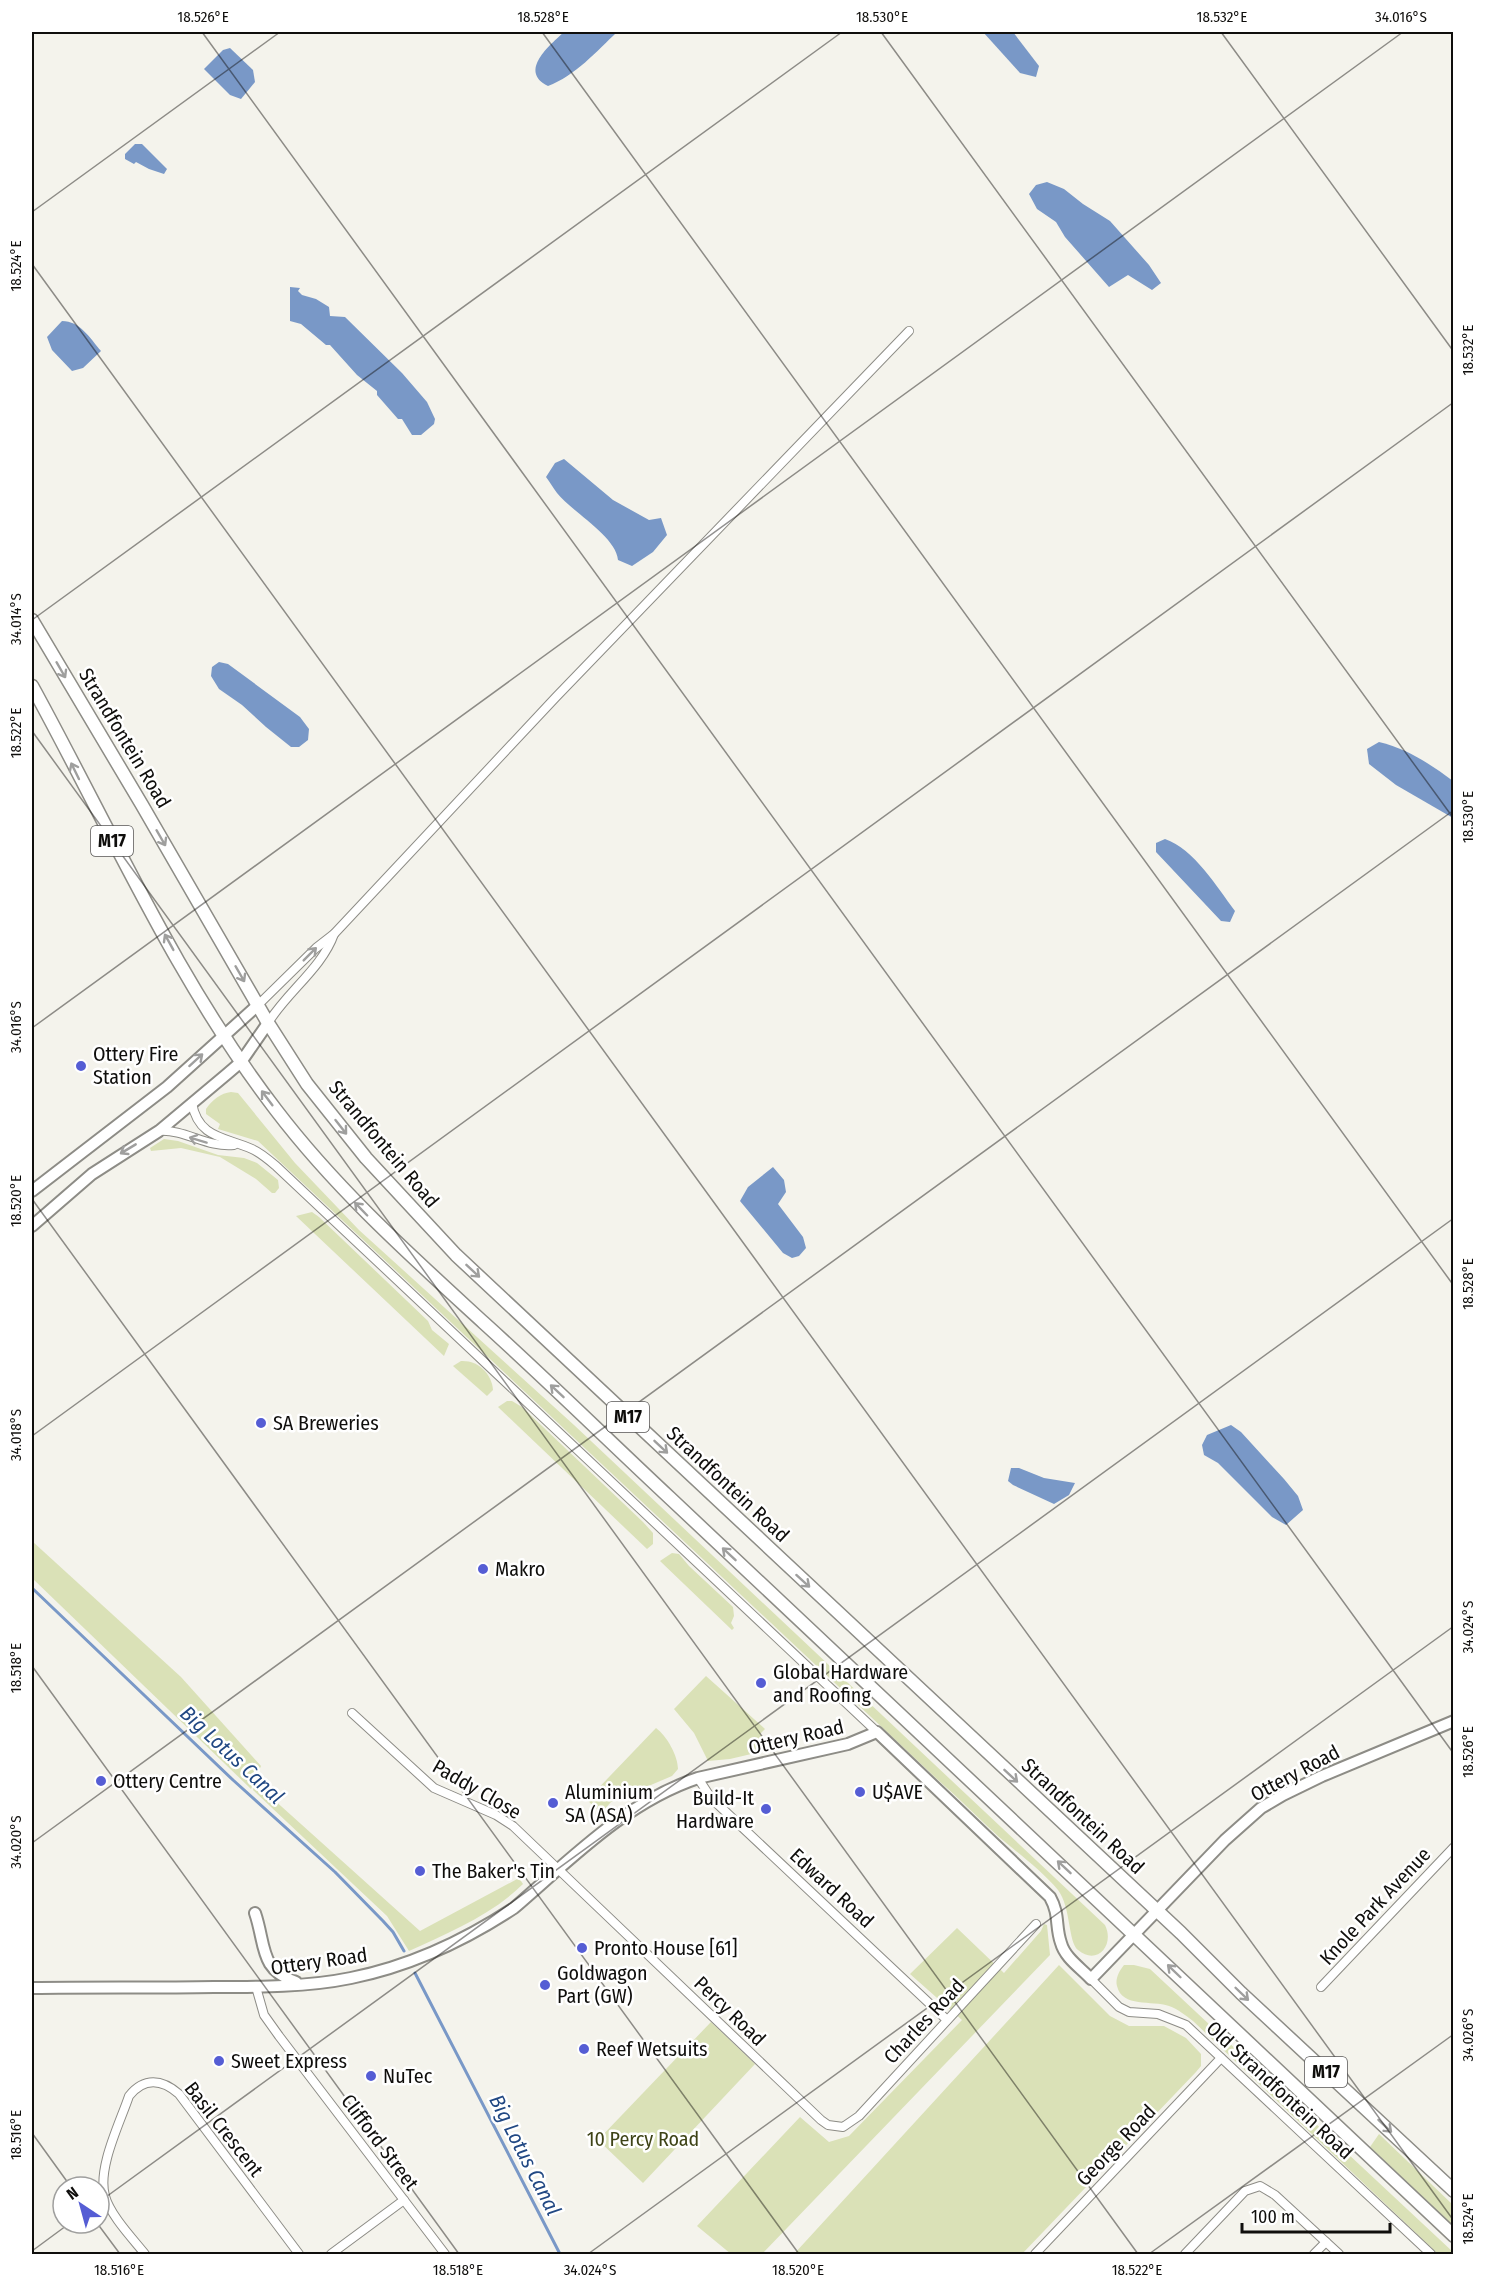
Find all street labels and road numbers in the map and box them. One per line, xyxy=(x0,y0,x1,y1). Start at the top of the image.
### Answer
street label: Strandfontein Road xyxy=(74,664,176,812)
road number: M17 xyxy=(91,826,133,856)
street label: Strandfontein Road xyxy=(324,1075,444,1213)
road number: M17 xyxy=(607,1402,649,1432)
street label: Strandfontein Road xyxy=(662,1421,794,1547)
street label: Ottery Road xyxy=(746,1714,846,1760)
street label: Ottery Road xyxy=(1246,1740,1344,1806)
street label: Strandfontein Road xyxy=(1017,1753,1149,1879)
street label: Paddy Close xyxy=(428,1754,526,1824)
street label: Knole Park Avenue xyxy=(1314,1842,1436,1970)
street label: Edward Road xyxy=(785,1843,879,1933)
street label: Ottery Road xyxy=(269,1942,369,1980)
street label: Percy Road xyxy=(689,1971,771,2051)
street label: Charles Road xyxy=(879,1974,969,2068)
street label: Old Strandfontein Road xyxy=(1202,2016,1358,2164)
road number: M17 xyxy=(1305,2057,1347,2087)
street label: Basil Crescent xyxy=(179,2077,269,2182)
street label: Clifford Street xyxy=(336,2089,424,2195)
street label: George Road xyxy=(1071,2099,1161,2191)

